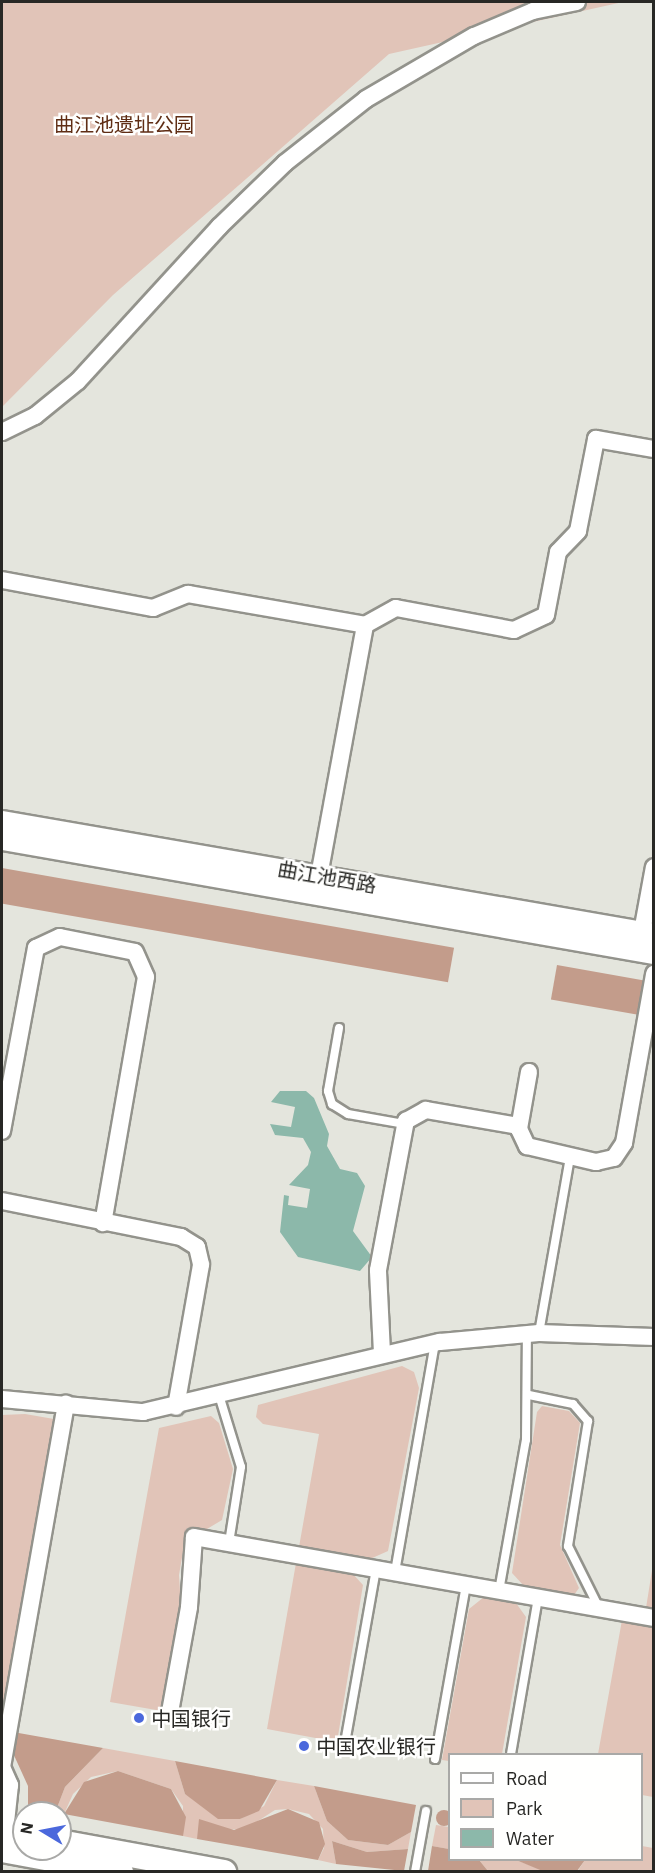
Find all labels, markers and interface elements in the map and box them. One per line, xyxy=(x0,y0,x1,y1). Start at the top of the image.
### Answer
park label: 曲江池遗址公园 xyxy=(54,112,194,136)
street label: 曲江池西路 xyxy=(276,856,378,898)
place label: 中国银行 xyxy=(151,1706,231,1730)
marker: 中国银行 xyxy=(132,1711,146,1725)
place label: 中国农业银行 xyxy=(316,1734,436,1758)
marker: 中国农业银行 xyxy=(297,1739,311,1753)
legend xyxy=(448,1753,643,1861)
text: Road xyxy=(506,1767,547,1790)
text: Park xyxy=(506,1797,542,1820)
north arrow xyxy=(12,1801,72,1861)
text: N xyxy=(15,1821,37,1836)
text: Water xyxy=(506,1827,554,1850)

